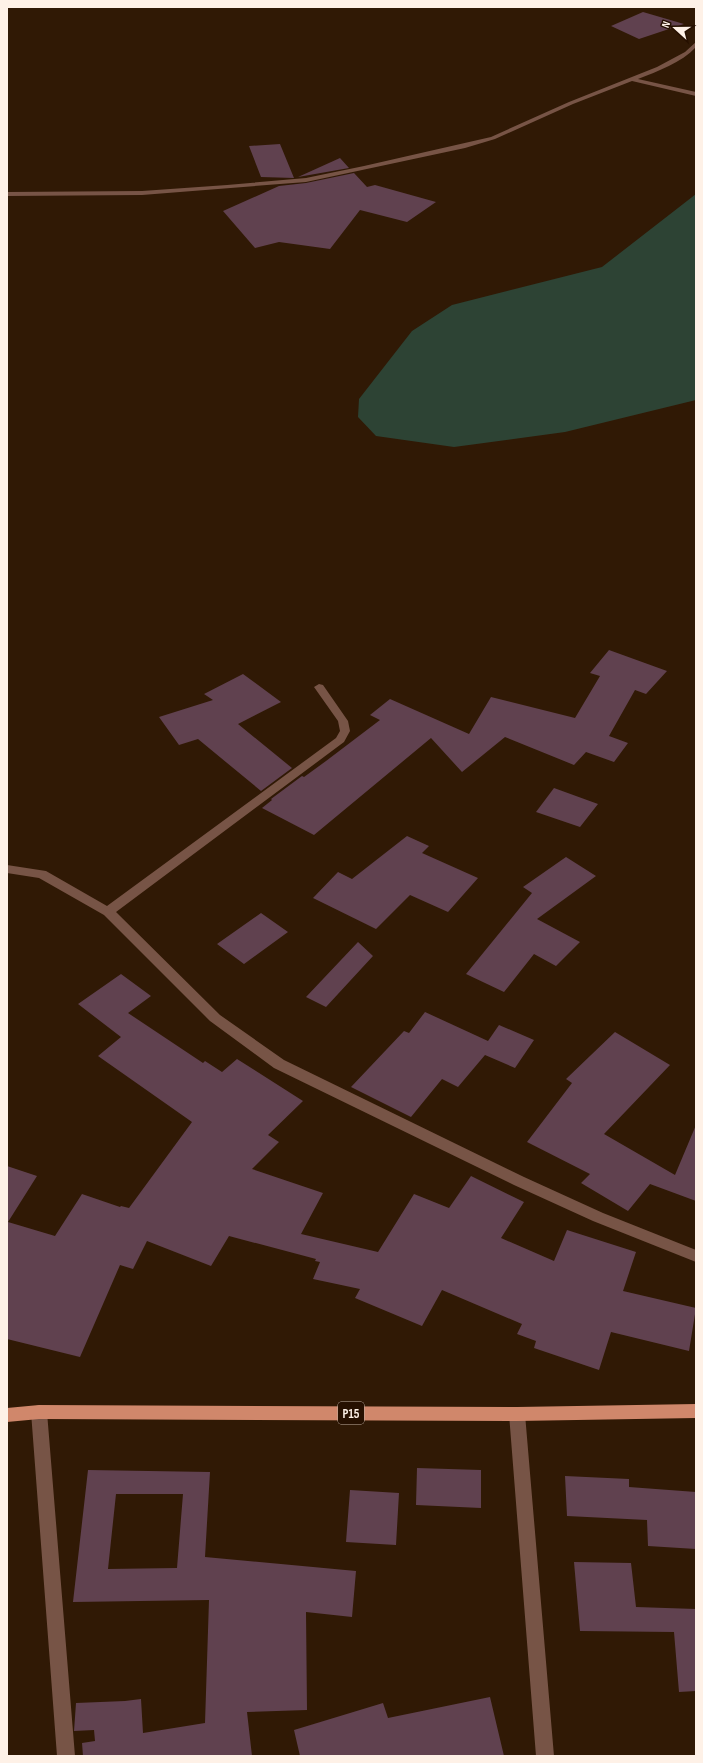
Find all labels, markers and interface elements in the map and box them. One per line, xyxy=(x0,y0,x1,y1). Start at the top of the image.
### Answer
north arrow xyxy=(655,8,695,48)
text: N xyxy=(659,19,673,30)
road number: P15 xyxy=(338,1402,364,1424)

